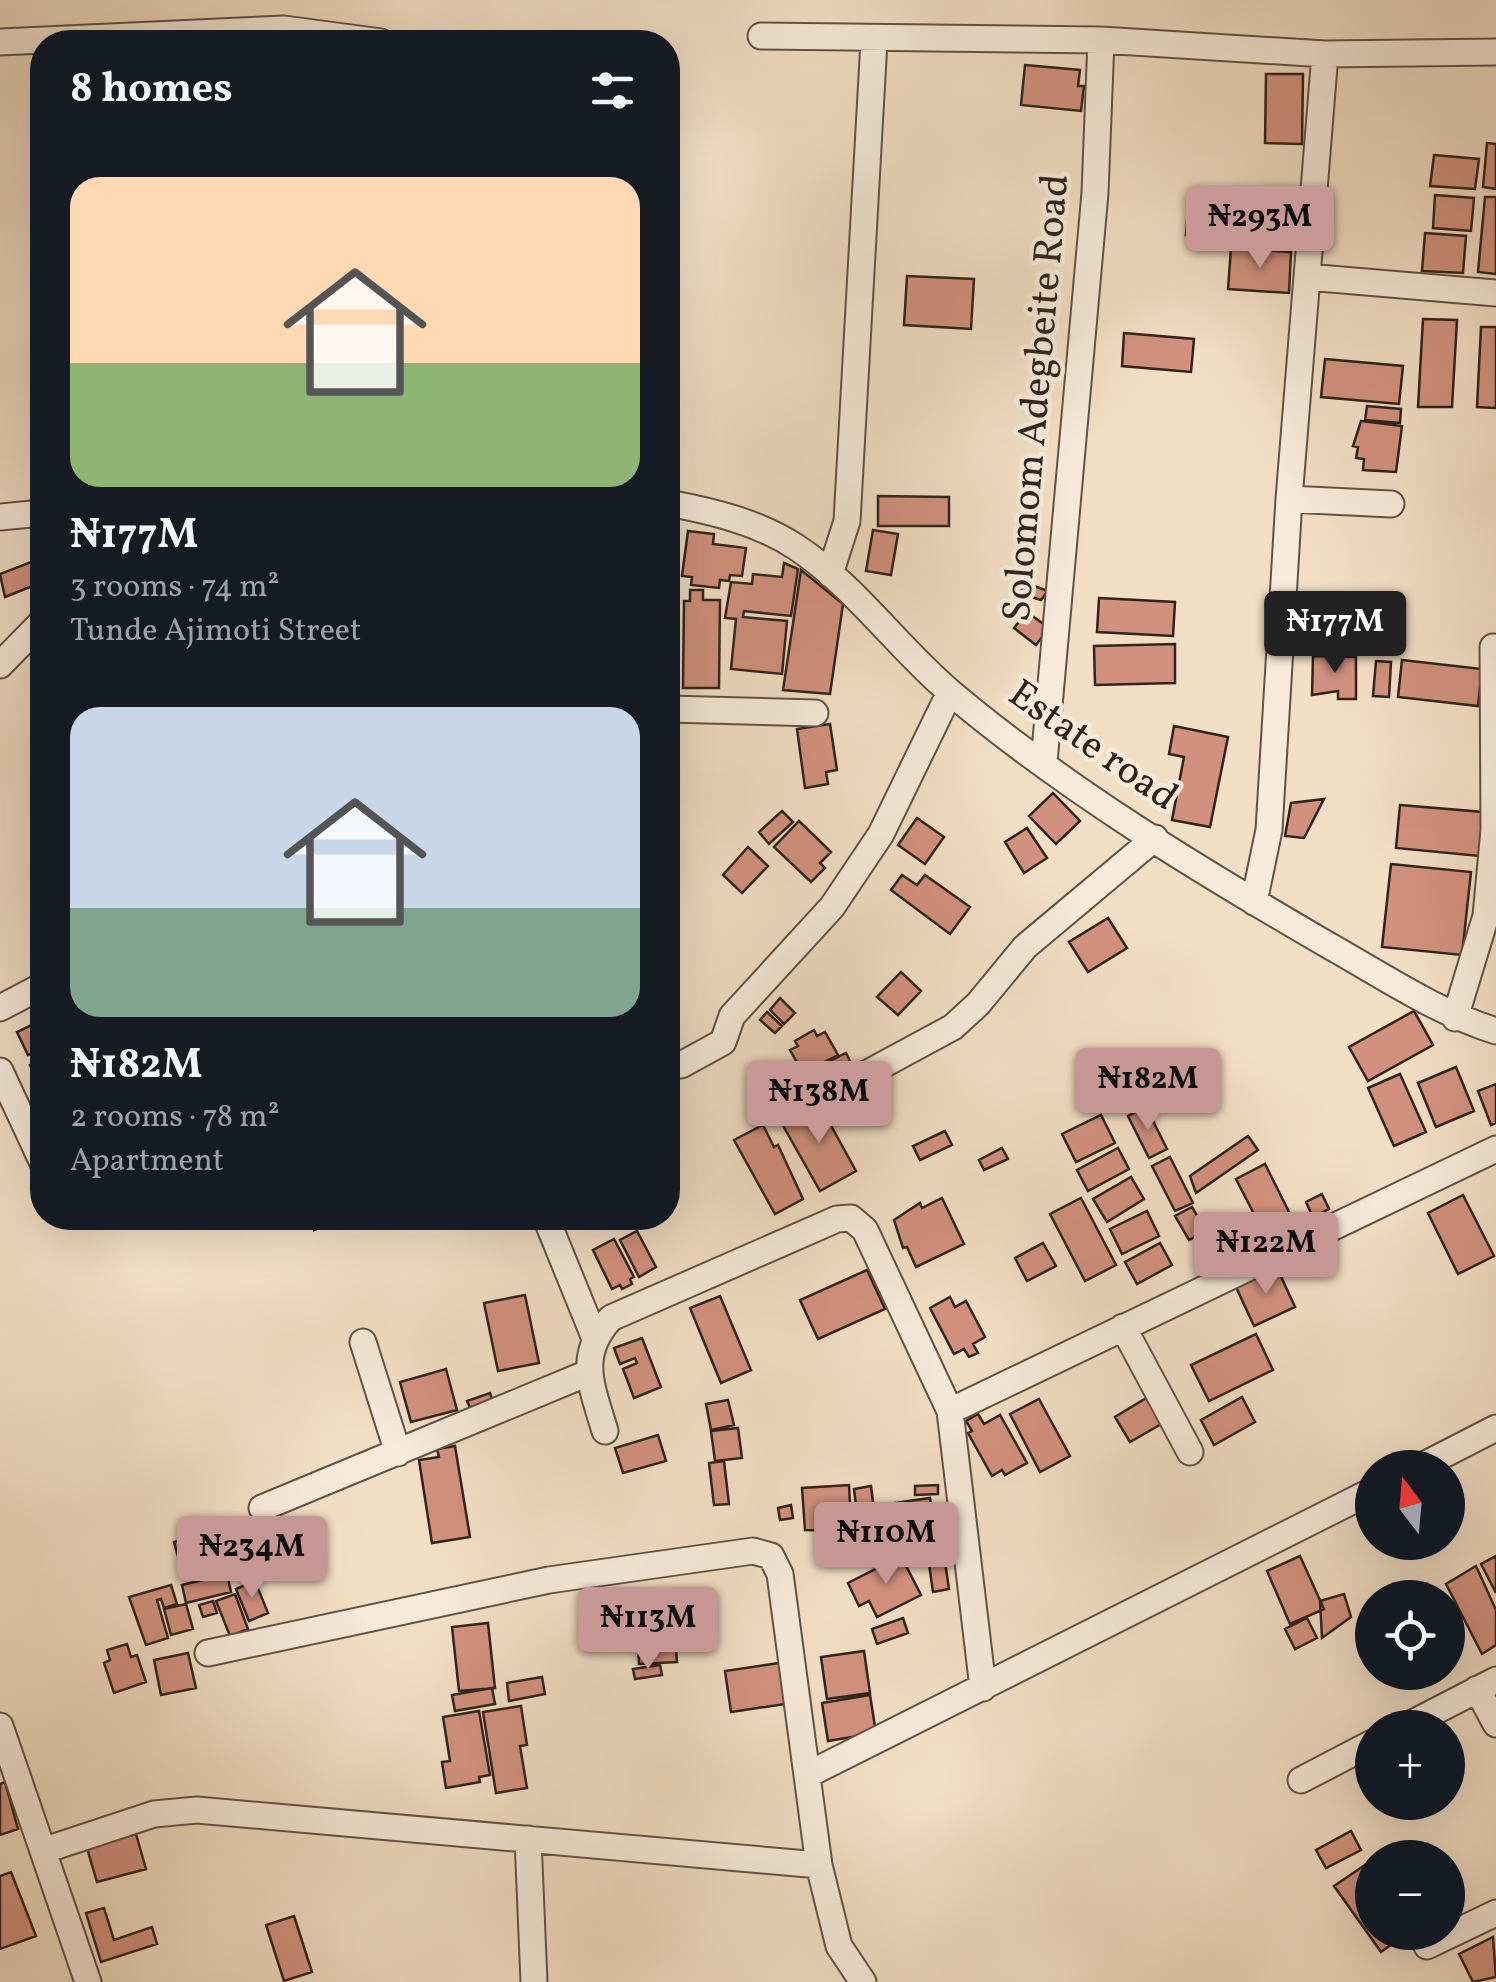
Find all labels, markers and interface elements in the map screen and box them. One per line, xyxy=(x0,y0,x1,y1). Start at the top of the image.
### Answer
text: 8 homes xyxy=(70,61,233,120)
icon: filters xyxy=(585,63,640,118)
street label: Solomom Adegbeite Road xyxy=(991,172,1085,624)
pin: ₦293M xyxy=(1190,186,1330,271)
text: ₦293M xyxy=(1208,196,1312,240)
icon: home xyxy=(265,242,445,422)
text: ₦177M xyxy=(70,507,198,566)
text: 3 rooms · 74 m² xyxy=(70,566,279,610)
pin: ₦177M xyxy=(1265,591,1405,676)
text: ₦177M xyxy=(1286,601,1384,645)
text: Tunde Ajimoti Street xyxy=(70,610,361,654)
street label: Estate road xyxy=(996,668,1188,826)
icon: home xyxy=(265,772,445,952)
text: ₦182M xyxy=(70,1037,202,1096)
pin: ₦182M xyxy=(1078,1048,1218,1133)
text: ₦182M xyxy=(1098,1058,1198,1102)
pin: ₦138M xyxy=(749,1061,889,1146)
text: ₦138M xyxy=(769,1071,869,1115)
text: 2 rooms · 78 m² xyxy=(70,1096,280,1140)
text: Apartment xyxy=(70,1140,224,1184)
pin: ₦122M xyxy=(1196,1212,1336,1297)
text: ₦122M xyxy=(1216,1222,1316,1266)
north arrow xyxy=(1355,1450,1465,1560)
map controls xyxy=(1355,1450,1465,1950)
pin: ₦110M xyxy=(816,1502,956,1587)
text: ₦110M xyxy=(836,1512,936,1556)
pin: ₦234M xyxy=(182,1516,322,1601)
text: ₦234M xyxy=(199,1526,305,1570)
button: locate xyxy=(1355,1580,1465,1690)
pin: ₦113M xyxy=(578,1587,718,1672)
text: ₦113M xyxy=(600,1597,696,1641)
button: + xyxy=(1355,1710,1465,1820)
button: − xyxy=(1355,1840,1465,1950)

